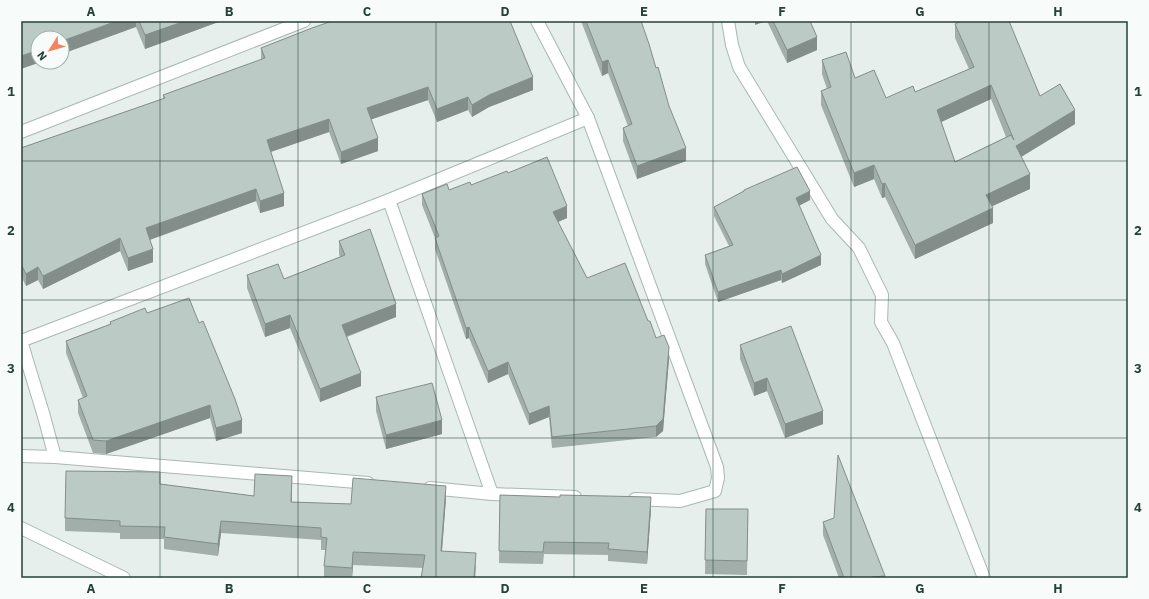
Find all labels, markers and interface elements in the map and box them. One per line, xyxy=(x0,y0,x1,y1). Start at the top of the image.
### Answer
text: A xyxy=(87,3,96,20)
text: B xyxy=(225,3,234,20)
text: C xyxy=(363,3,372,20)
text: D xyxy=(500,3,510,20)
text: E xyxy=(640,3,648,20)
text: F xyxy=(778,3,786,20)
text: G xyxy=(915,3,925,20)
text: H xyxy=(1053,3,1063,20)
north arrow xyxy=(30,30,70,70)
text: N xyxy=(34,49,50,63)
text: 1 xyxy=(7,83,15,100)
text: 1 xyxy=(1134,83,1142,100)
text: 2 xyxy=(7,222,15,239)
text: 2 xyxy=(1134,222,1142,239)
text: 3 xyxy=(7,360,15,377)
text: 3 xyxy=(1134,360,1142,377)
text: 4 xyxy=(7,499,15,516)
text: 4 xyxy=(1134,499,1142,516)
text: A xyxy=(87,580,96,597)
text: B xyxy=(225,580,234,597)
text: C xyxy=(363,580,372,597)
text: D xyxy=(500,580,510,597)
text: E xyxy=(640,580,648,597)
text: F xyxy=(778,580,786,597)
text: G xyxy=(915,580,925,597)
text: H xyxy=(1053,580,1063,597)

